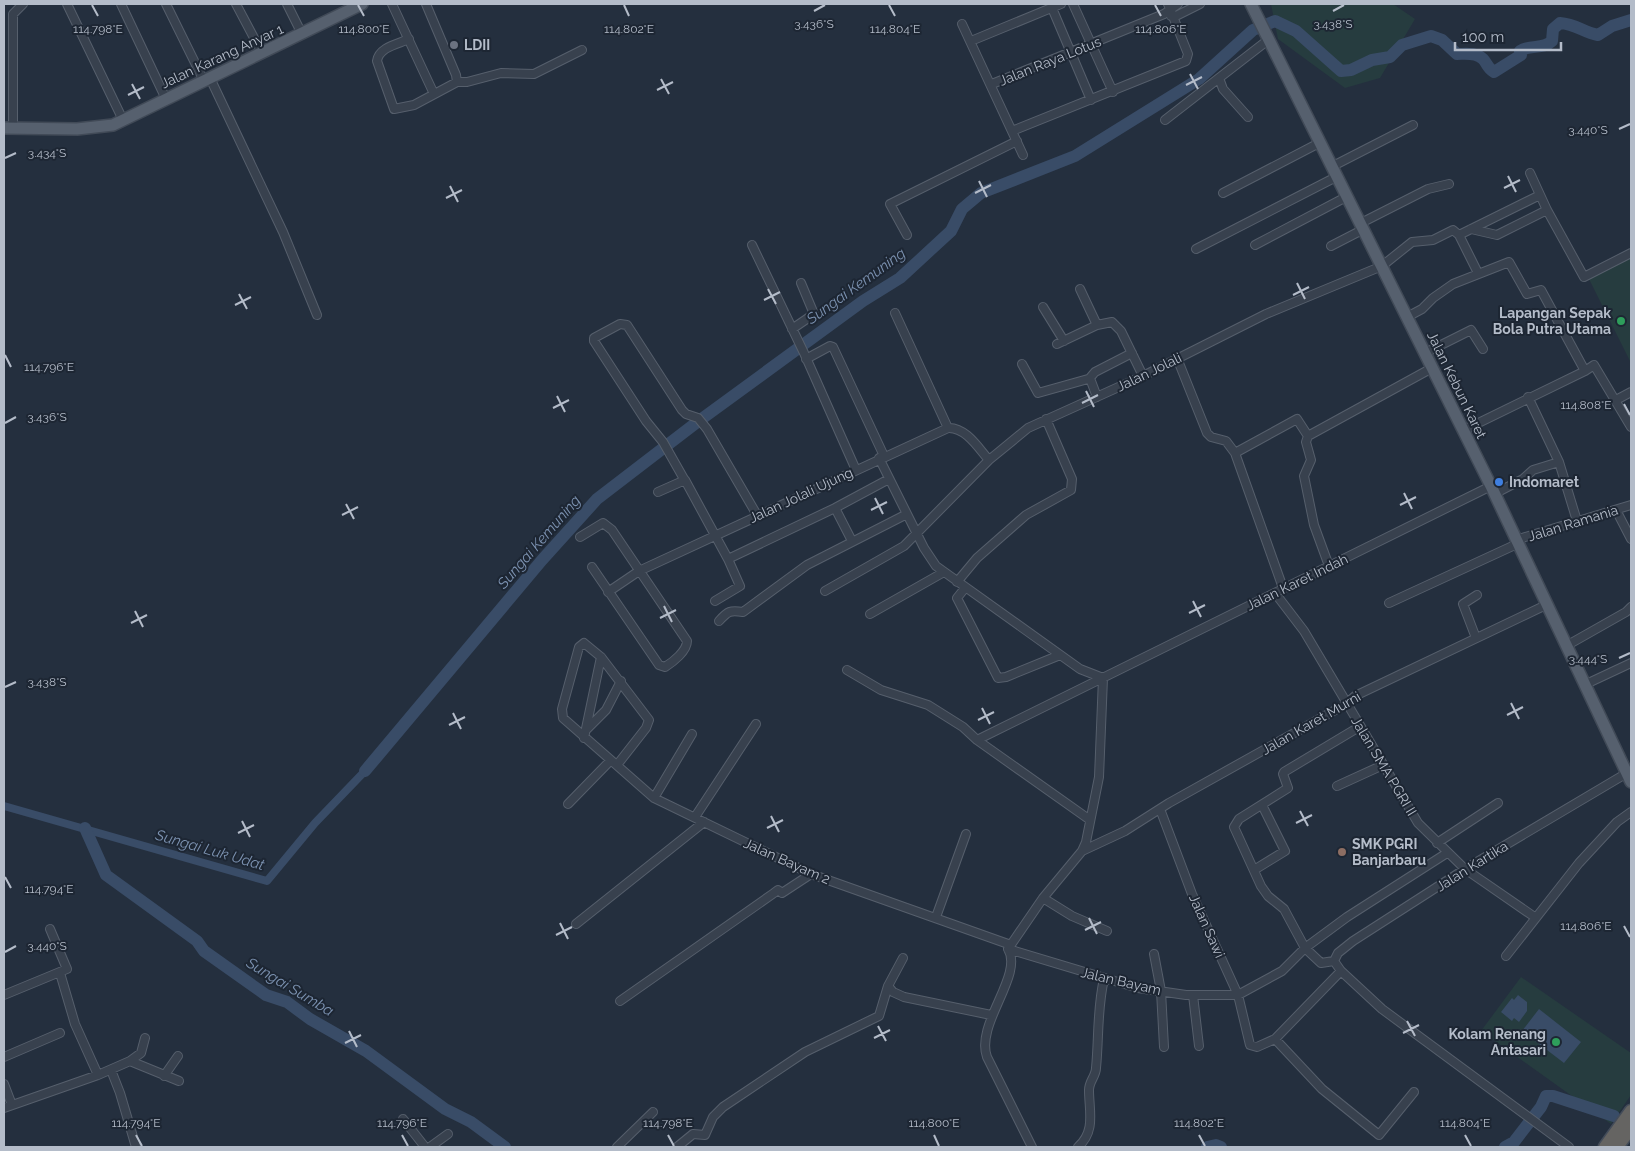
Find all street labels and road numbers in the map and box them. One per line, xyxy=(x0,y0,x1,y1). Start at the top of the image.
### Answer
street label: Jalan Karang Anyar 1 xyxy=(158,21,286,91)
street label: Jalan Raya Lotus xyxy=(997,33,1103,89)
street label: Jalan Kebun Karet xyxy=(1424,329,1490,441)
street label: Jalan Jolali xyxy=(1114,349,1184,395)
street label: Jalan Jolali Ujung xyxy=(747,464,855,526)
street label: Jalan Ramania xyxy=(1526,502,1620,544)
street label: Jalan Karet Indah xyxy=(1243,550,1351,614)
street label: Jalan Karet Murni xyxy=(1259,688,1363,758)
street label: Jalan SMA PGRI II xyxy=(1348,714,1420,818)
street label: Jalan Bayam 2 xyxy=(741,835,833,887)
street label: Jalan Kartika xyxy=(1433,838,1511,894)
street label: Jalan Sawi xyxy=(1186,892,1228,960)
street label: Jalan Bayam xyxy=(1079,964,1163,998)

